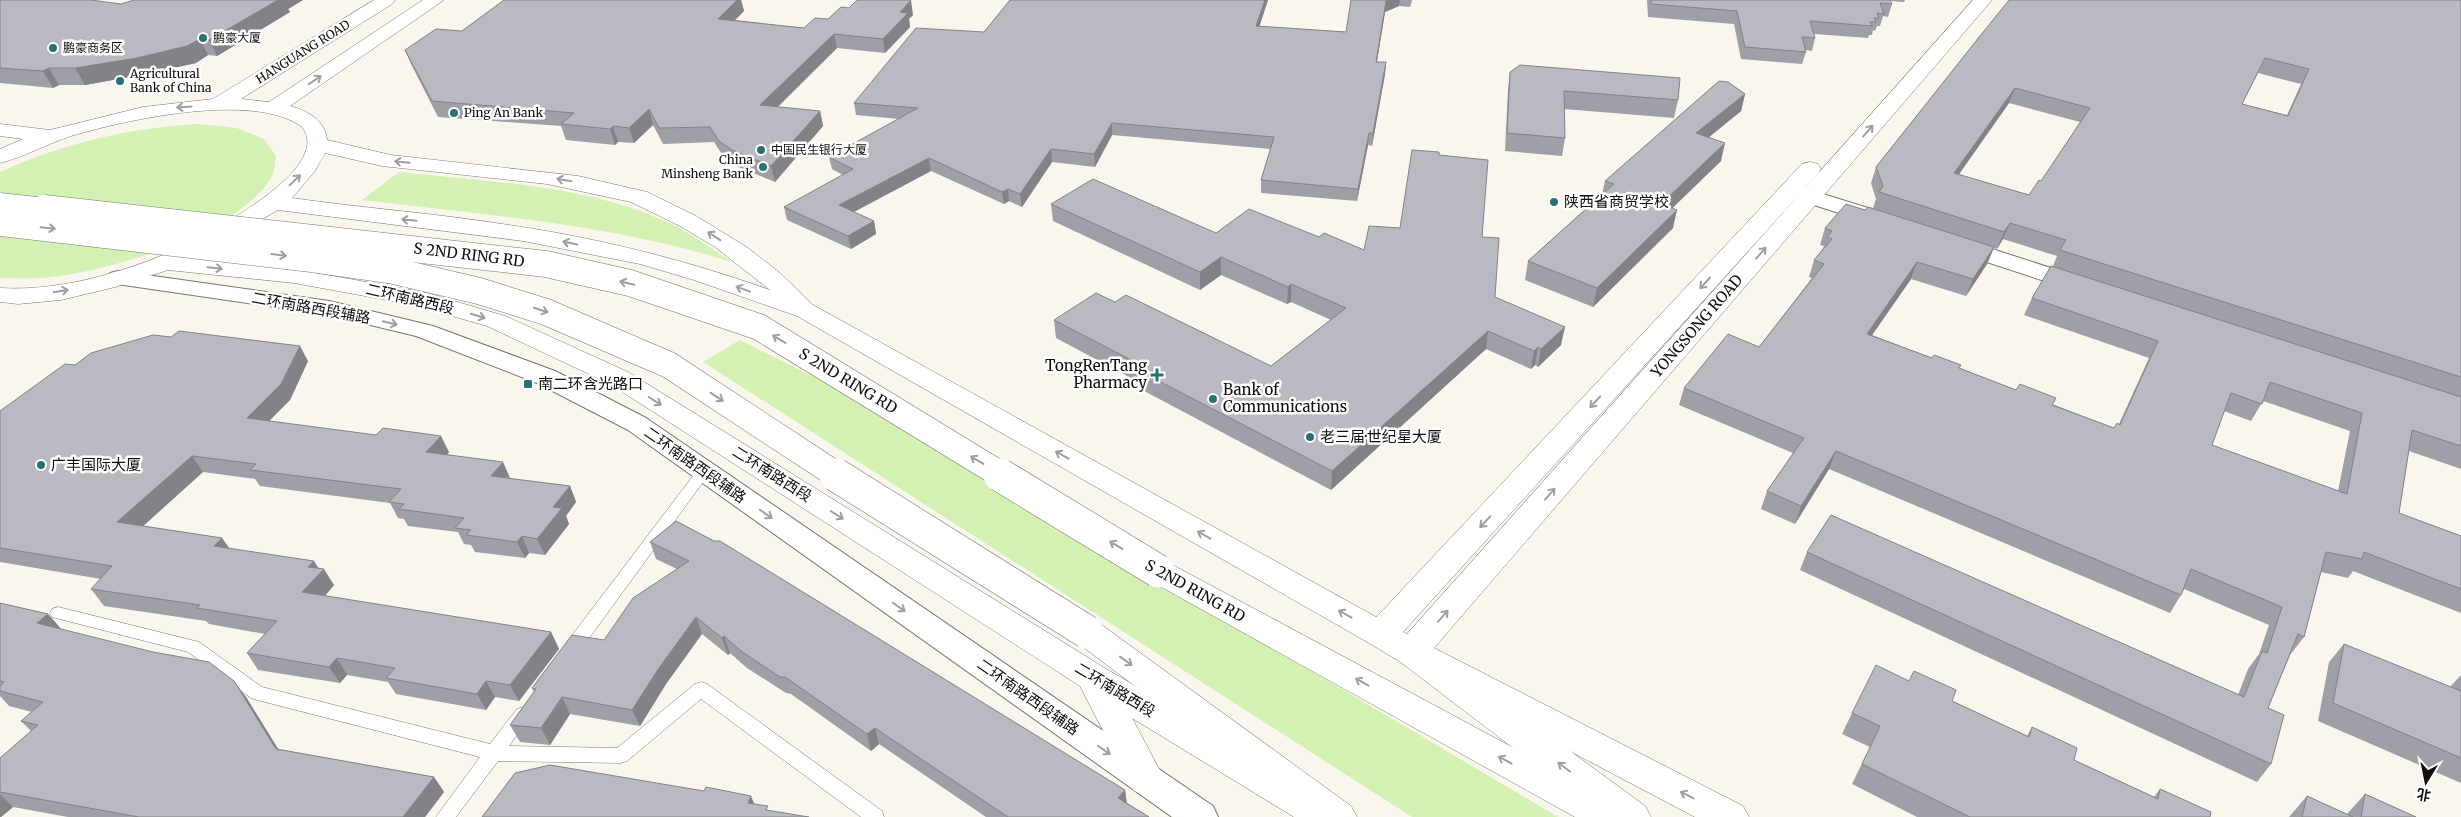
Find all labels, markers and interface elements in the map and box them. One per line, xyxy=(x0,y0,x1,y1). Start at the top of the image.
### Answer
street label: HANGUANG ROAD xyxy=(253,17,352,87)
place label: 鹏豪大厦 xyxy=(213,30,261,45)
marker: 鹏豪大厦 xyxy=(197,32,209,44)
place label: 鹏豪商务区 xyxy=(63,40,123,55)
marker: 鹏豪商务区 xyxy=(47,42,59,54)
place label: Agricultural Bank of China xyxy=(129,66,212,95)
marker: Agricultural Bank of China xyxy=(114,75,126,87)
one-way arrow xyxy=(308,75,322,85)
one-way arrow xyxy=(177,103,193,112)
place label: Ping An Bank xyxy=(464,105,543,120)
marker: Ping An Bank xyxy=(448,107,460,119)
one-way arrow xyxy=(1863,124,1874,137)
place label: 中国民生银行大厦 xyxy=(771,142,867,157)
marker: 中国民生银行大厦 xyxy=(755,144,767,156)
place label: China Minsheng Bank xyxy=(661,152,754,181)
one-way arrow xyxy=(394,157,410,167)
marker: China Minsheng Bank xyxy=(757,161,769,173)
one-way arrow xyxy=(289,174,302,186)
one-way arrow xyxy=(556,175,572,185)
place label: 陕西省商贸学校 xyxy=(1564,192,1669,211)
marker: 陕西省商贸学校 xyxy=(1548,196,1560,208)
one-way arrow xyxy=(401,215,417,225)
one-way arrow xyxy=(40,223,56,233)
one-way arrow xyxy=(708,231,722,241)
street label: S 2ND RING RD xyxy=(413,238,526,271)
one-way arrow xyxy=(562,238,578,247)
one-way arrow xyxy=(1755,246,1767,259)
one-way arrow xyxy=(271,250,287,260)
one-way arrow xyxy=(207,263,223,273)
street label: YONGSONG ROAD xyxy=(1646,270,1747,382)
one-way arrow xyxy=(1699,276,1711,289)
one-way arrow xyxy=(620,278,636,287)
street label: 二环南路西段 xyxy=(364,279,456,318)
one-way arrow xyxy=(736,284,752,293)
one-way arrow xyxy=(52,286,68,296)
street label: 二环南路西段辅路 xyxy=(250,288,372,327)
one-way arrow xyxy=(532,306,548,316)
one-way arrow xyxy=(469,311,485,321)
one-way arrow xyxy=(382,319,398,328)
one-way arrow xyxy=(773,333,787,343)
street label: S 2ND RING RD xyxy=(796,344,901,417)
place label: TongRenTang Pharmacy xyxy=(1045,356,1147,392)
marker: TongRenTang Pharmacy xyxy=(1151,369,1163,381)
place label: 南二环含光路口 xyxy=(538,374,643,393)
marker: 南二环含光路口 xyxy=(522,378,534,390)
place label: Bank of Communications xyxy=(1223,380,1347,416)
one-way arrow xyxy=(710,392,724,402)
marker: Bank of Communications xyxy=(1207,393,1219,405)
one-way arrow xyxy=(648,396,662,406)
one-way arrow xyxy=(1589,396,1601,409)
street label: 二环南路西段辅路 xyxy=(641,422,750,507)
place label: 老三届·世纪星大厦 xyxy=(1320,427,1442,446)
marker: 老三届·世纪星大厦 xyxy=(1304,431,1316,443)
street label: 二环南路西段 xyxy=(729,442,815,505)
one-way arrow xyxy=(1055,450,1070,459)
place label: 广丰国际大厦 xyxy=(51,455,141,474)
one-way arrow xyxy=(971,455,985,465)
marker: 广丰国际大厦 xyxy=(35,459,47,471)
one-way arrow xyxy=(1544,487,1556,500)
one-way arrow xyxy=(759,509,773,519)
one-way arrow xyxy=(830,511,844,521)
one-way arrow xyxy=(1479,515,1491,528)
one-way arrow xyxy=(1197,529,1211,539)
one-way arrow xyxy=(1109,540,1123,550)
street label: S 2ND RING RD xyxy=(1142,555,1249,626)
one-way arrow xyxy=(892,602,906,612)
one-way arrow xyxy=(1338,609,1353,619)
one-way arrow xyxy=(1437,609,1449,622)
street label: 二环南路西段辅路 xyxy=(974,654,1083,739)
one-way arrow xyxy=(1119,656,1132,667)
street label: 二环南路西段 xyxy=(1072,658,1159,721)
one-way arrow xyxy=(1355,677,1370,686)
one-way arrow xyxy=(1097,745,1111,755)
one-way arrow xyxy=(1497,755,1512,765)
north arrow xyxy=(2401,757,2451,807)
one-way arrow xyxy=(1557,762,1571,772)
text: 北 xyxy=(2415,785,2432,805)
one-way arrow xyxy=(1680,790,1695,799)

